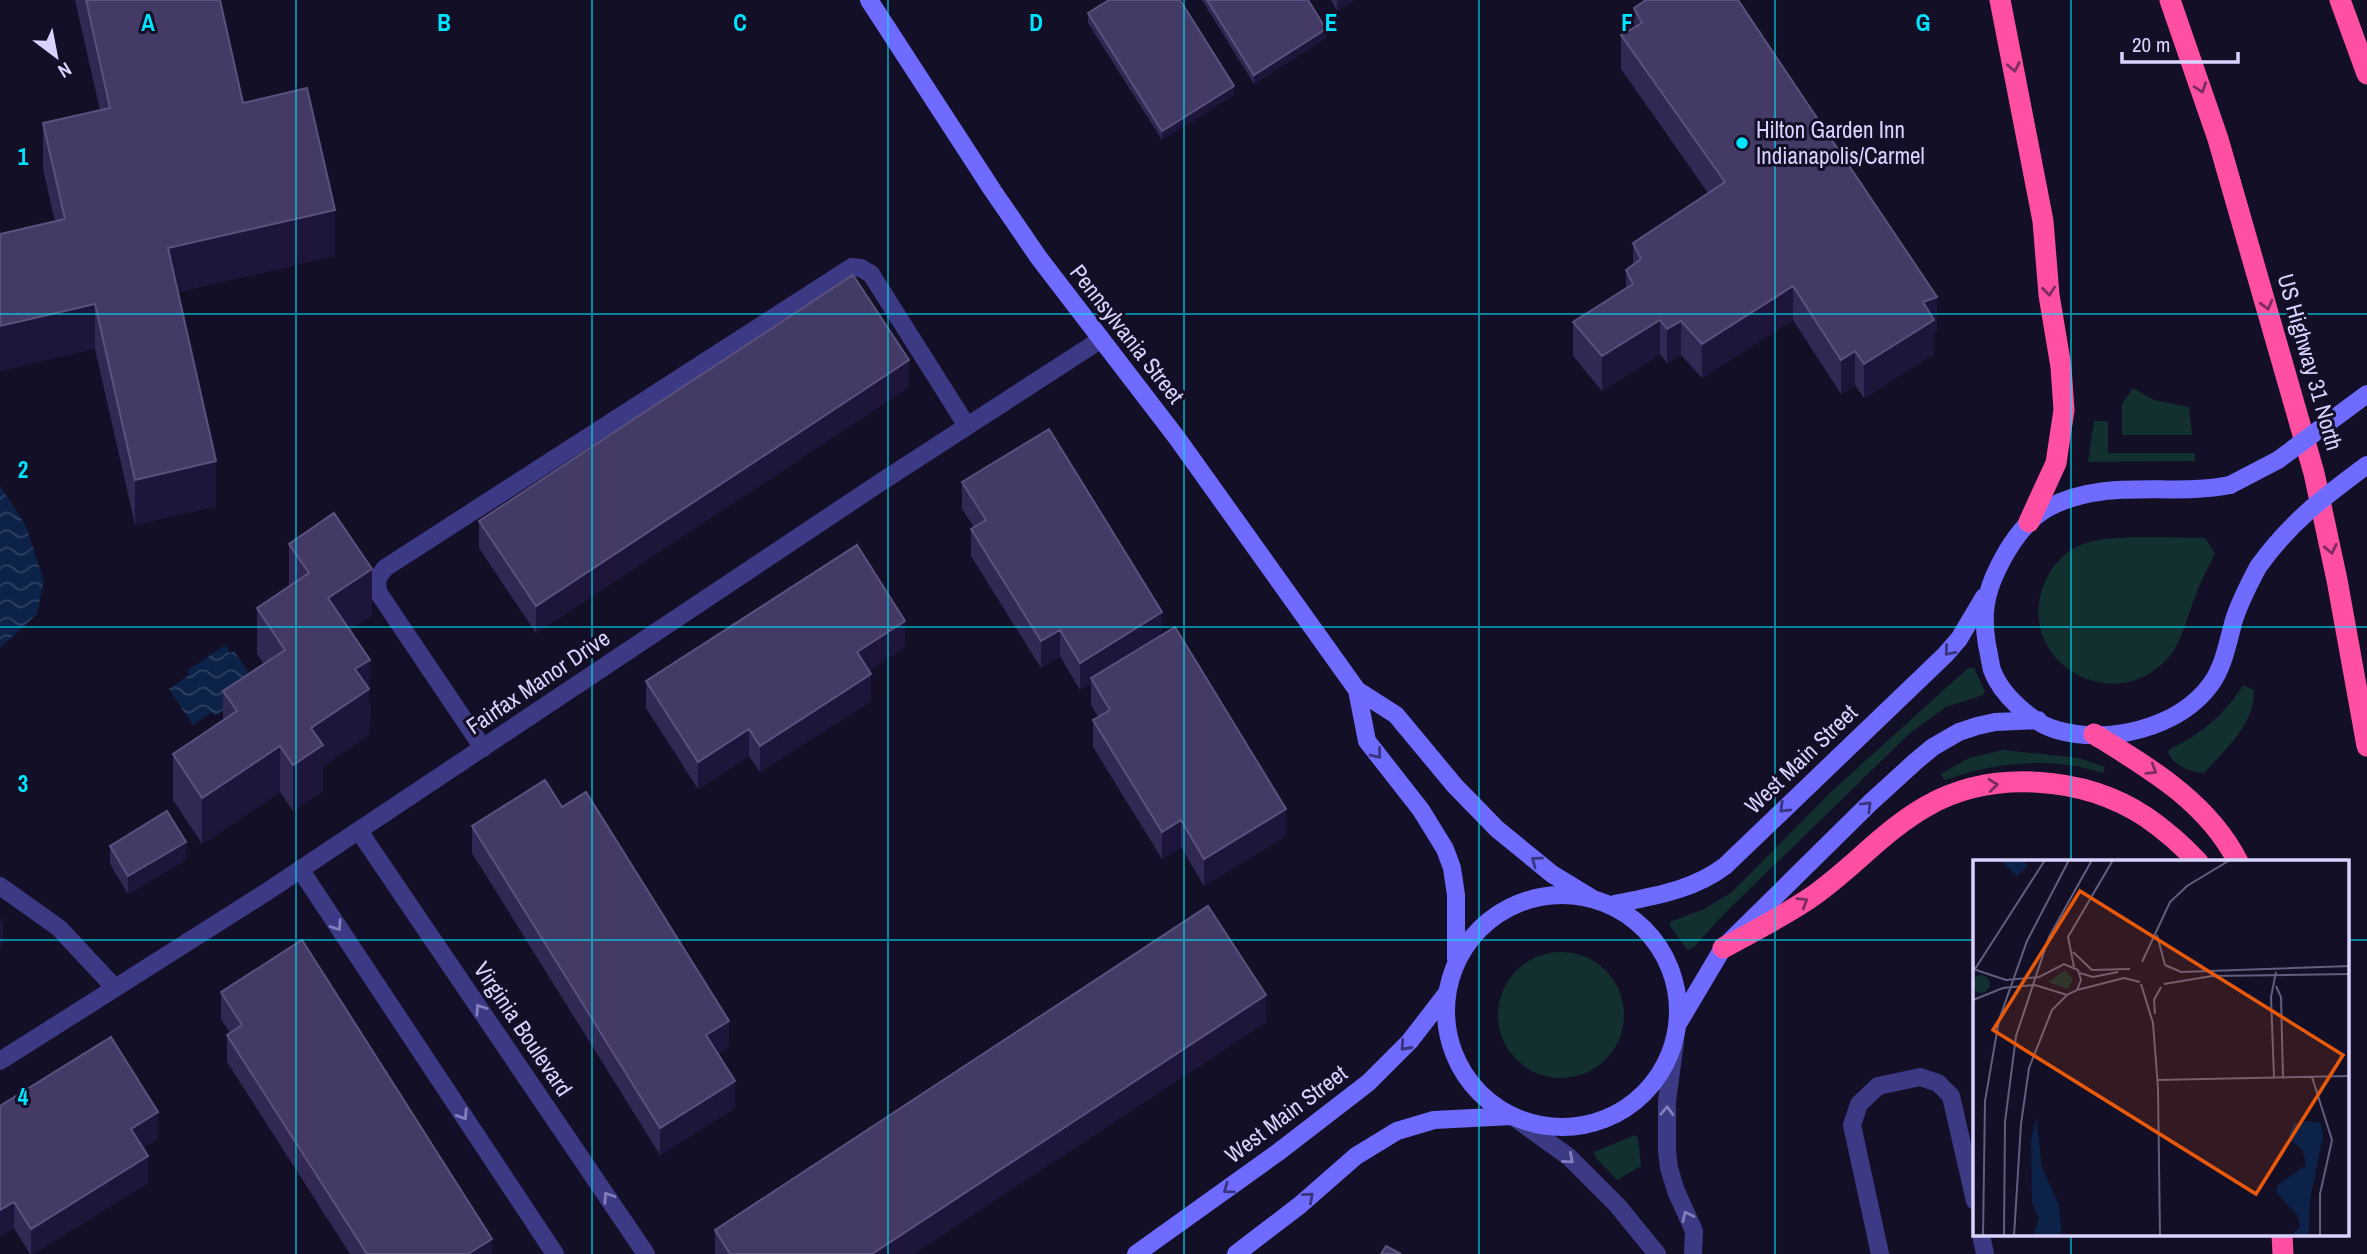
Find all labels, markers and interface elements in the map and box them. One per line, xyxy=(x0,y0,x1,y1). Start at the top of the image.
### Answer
text: A xyxy=(141,7,155,38)
text: B xyxy=(437,7,451,38)
text: C xyxy=(733,7,747,38)
text: D xyxy=(1029,7,1043,38)
text: E xyxy=(1325,7,1337,38)
text: F xyxy=(1621,7,1633,38)
text: G xyxy=(1916,7,1930,38)
north arrow xyxy=(21,21,91,91)
scale bar xyxy=(2122,21,2238,65)
text: 20 m xyxy=(2132,30,2170,59)
text: N xyxy=(53,56,77,84)
one-way arrow xyxy=(2006,61,2021,73)
one-way arrow xyxy=(2193,81,2207,93)
place label: Hilton Garden Inn Indianapolis/Carmel xyxy=(1756,114,1925,171)
marker: Hilton Garden Inn Indianapolis/Carmel xyxy=(1734,135,1750,151)
text: 1 xyxy=(18,141,29,172)
street label: Pennsylvania Street xyxy=(1063,258,1192,410)
street label: US Highway 31 North xyxy=(2270,270,2351,454)
one-way arrow xyxy=(2042,285,2057,297)
one-way arrow xyxy=(2259,299,2273,311)
text: 2 xyxy=(18,454,28,485)
one-way arrow xyxy=(2322,543,2337,555)
street label: Fairfax Manor Drive xyxy=(460,622,616,741)
one-way arrow xyxy=(1945,643,1957,656)
street label: West Main Street xyxy=(1738,697,1864,820)
one-way arrow xyxy=(1368,747,1381,759)
one-way arrow xyxy=(2144,762,2157,775)
text: 3 xyxy=(18,768,28,799)
one-way arrow xyxy=(1988,778,1999,793)
one-way arrow xyxy=(1779,799,1792,812)
one-way arrow xyxy=(1859,802,1872,815)
one-way arrow xyxy=(1531,857,1544,870)
inset map xyxy=(1973,860,2350,1236)
one-way arrow xyxy=(1795,897,1808,910)
one-way arrow xyxy=(329,918,342,931)
street label: Virginia Boulevard xyxy=(467,955,580,1102)
one-way arrow xyxy=(476,1004,488,1017)
one-way arrow xyxy=(1401,1038,1413,1051)
street label: West Main Street xyxy=(1218,1057,1353,1170)
text: 4 xyxy=(18,1081,29,1112)
one-way arrow xyxy=(1659,1106,1674,1117)
one-way arrow xyxy=(455,1107,467,1120)
one-way arrow xyxy=(1561,1151,1574,1163)
one-way arrow xyxy=(1223,1181,1236,1193)
one-way arrow xyxy=(603,1192,616,1205)
one-way arrow xyxy=(1300,1193,1313,1205)
one-way arrow xyxy=(1681,1211,1695,1223)

